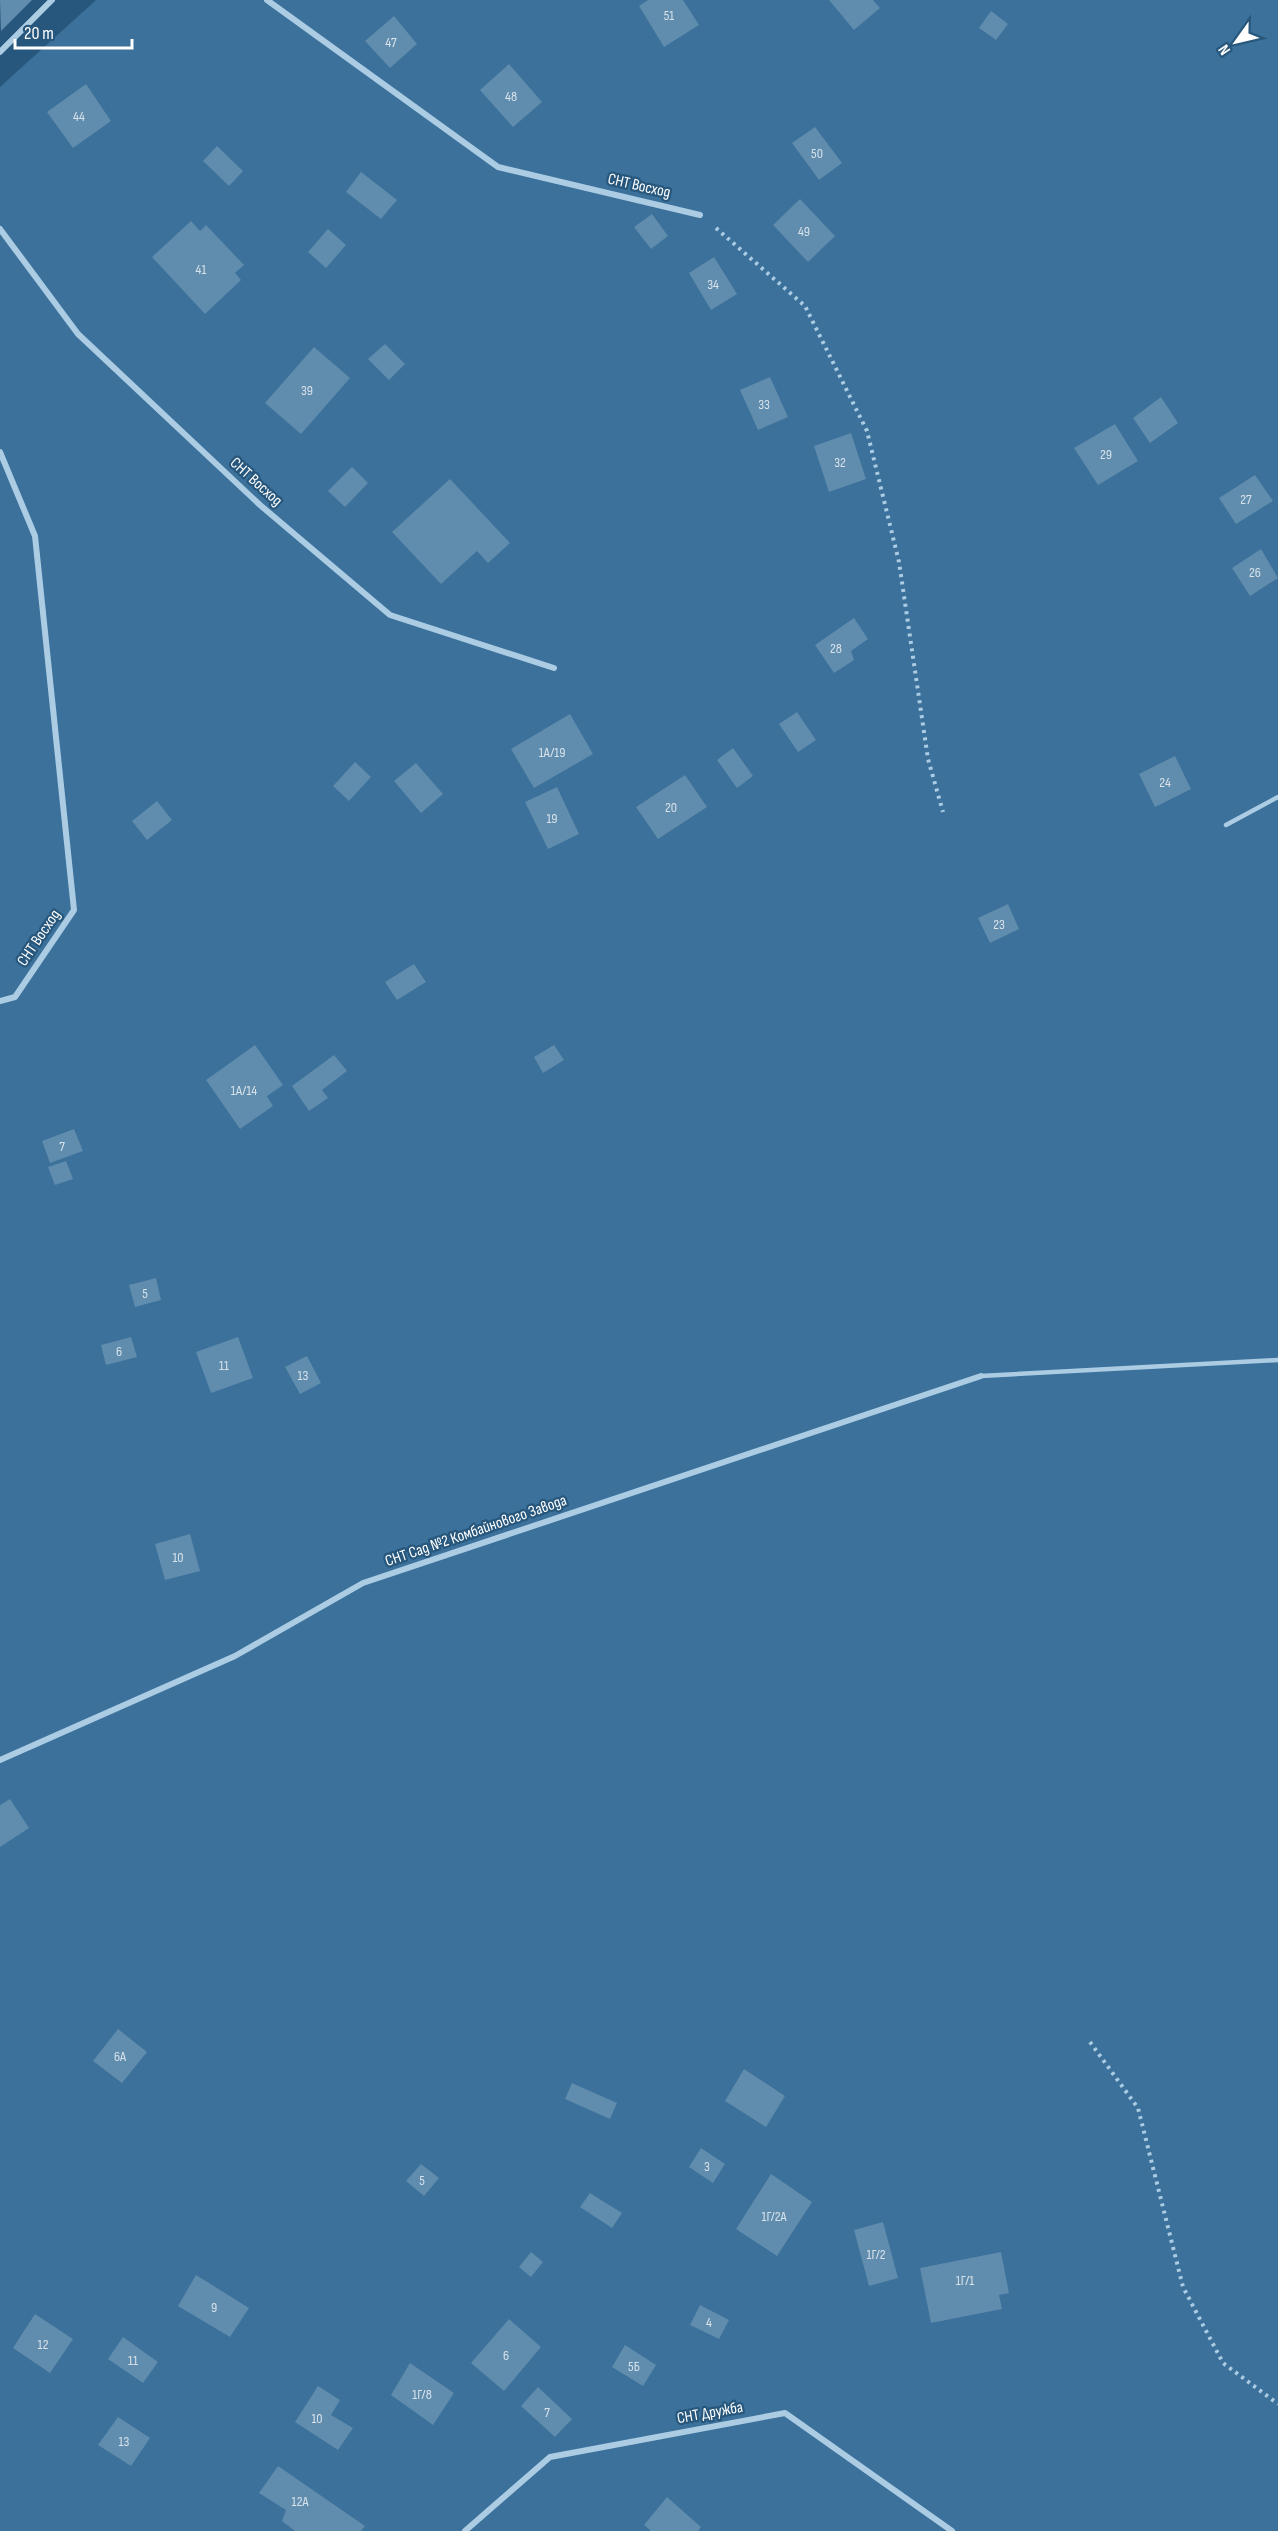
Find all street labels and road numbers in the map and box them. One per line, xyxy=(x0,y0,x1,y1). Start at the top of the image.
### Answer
street label: СНТ Восход xyxy=(606,170,672,202)
street label: СНТ Восход xyxy=(226,454,286,510)
street label: СНТ Восход xyxy=(13,906,65,970)
street label: СНТ Сад №2 Комбайнового Завода xyxy=(383,1491,569,1571)
street label: СНТ Дружба xyxy=(675,2398,745,2428)

